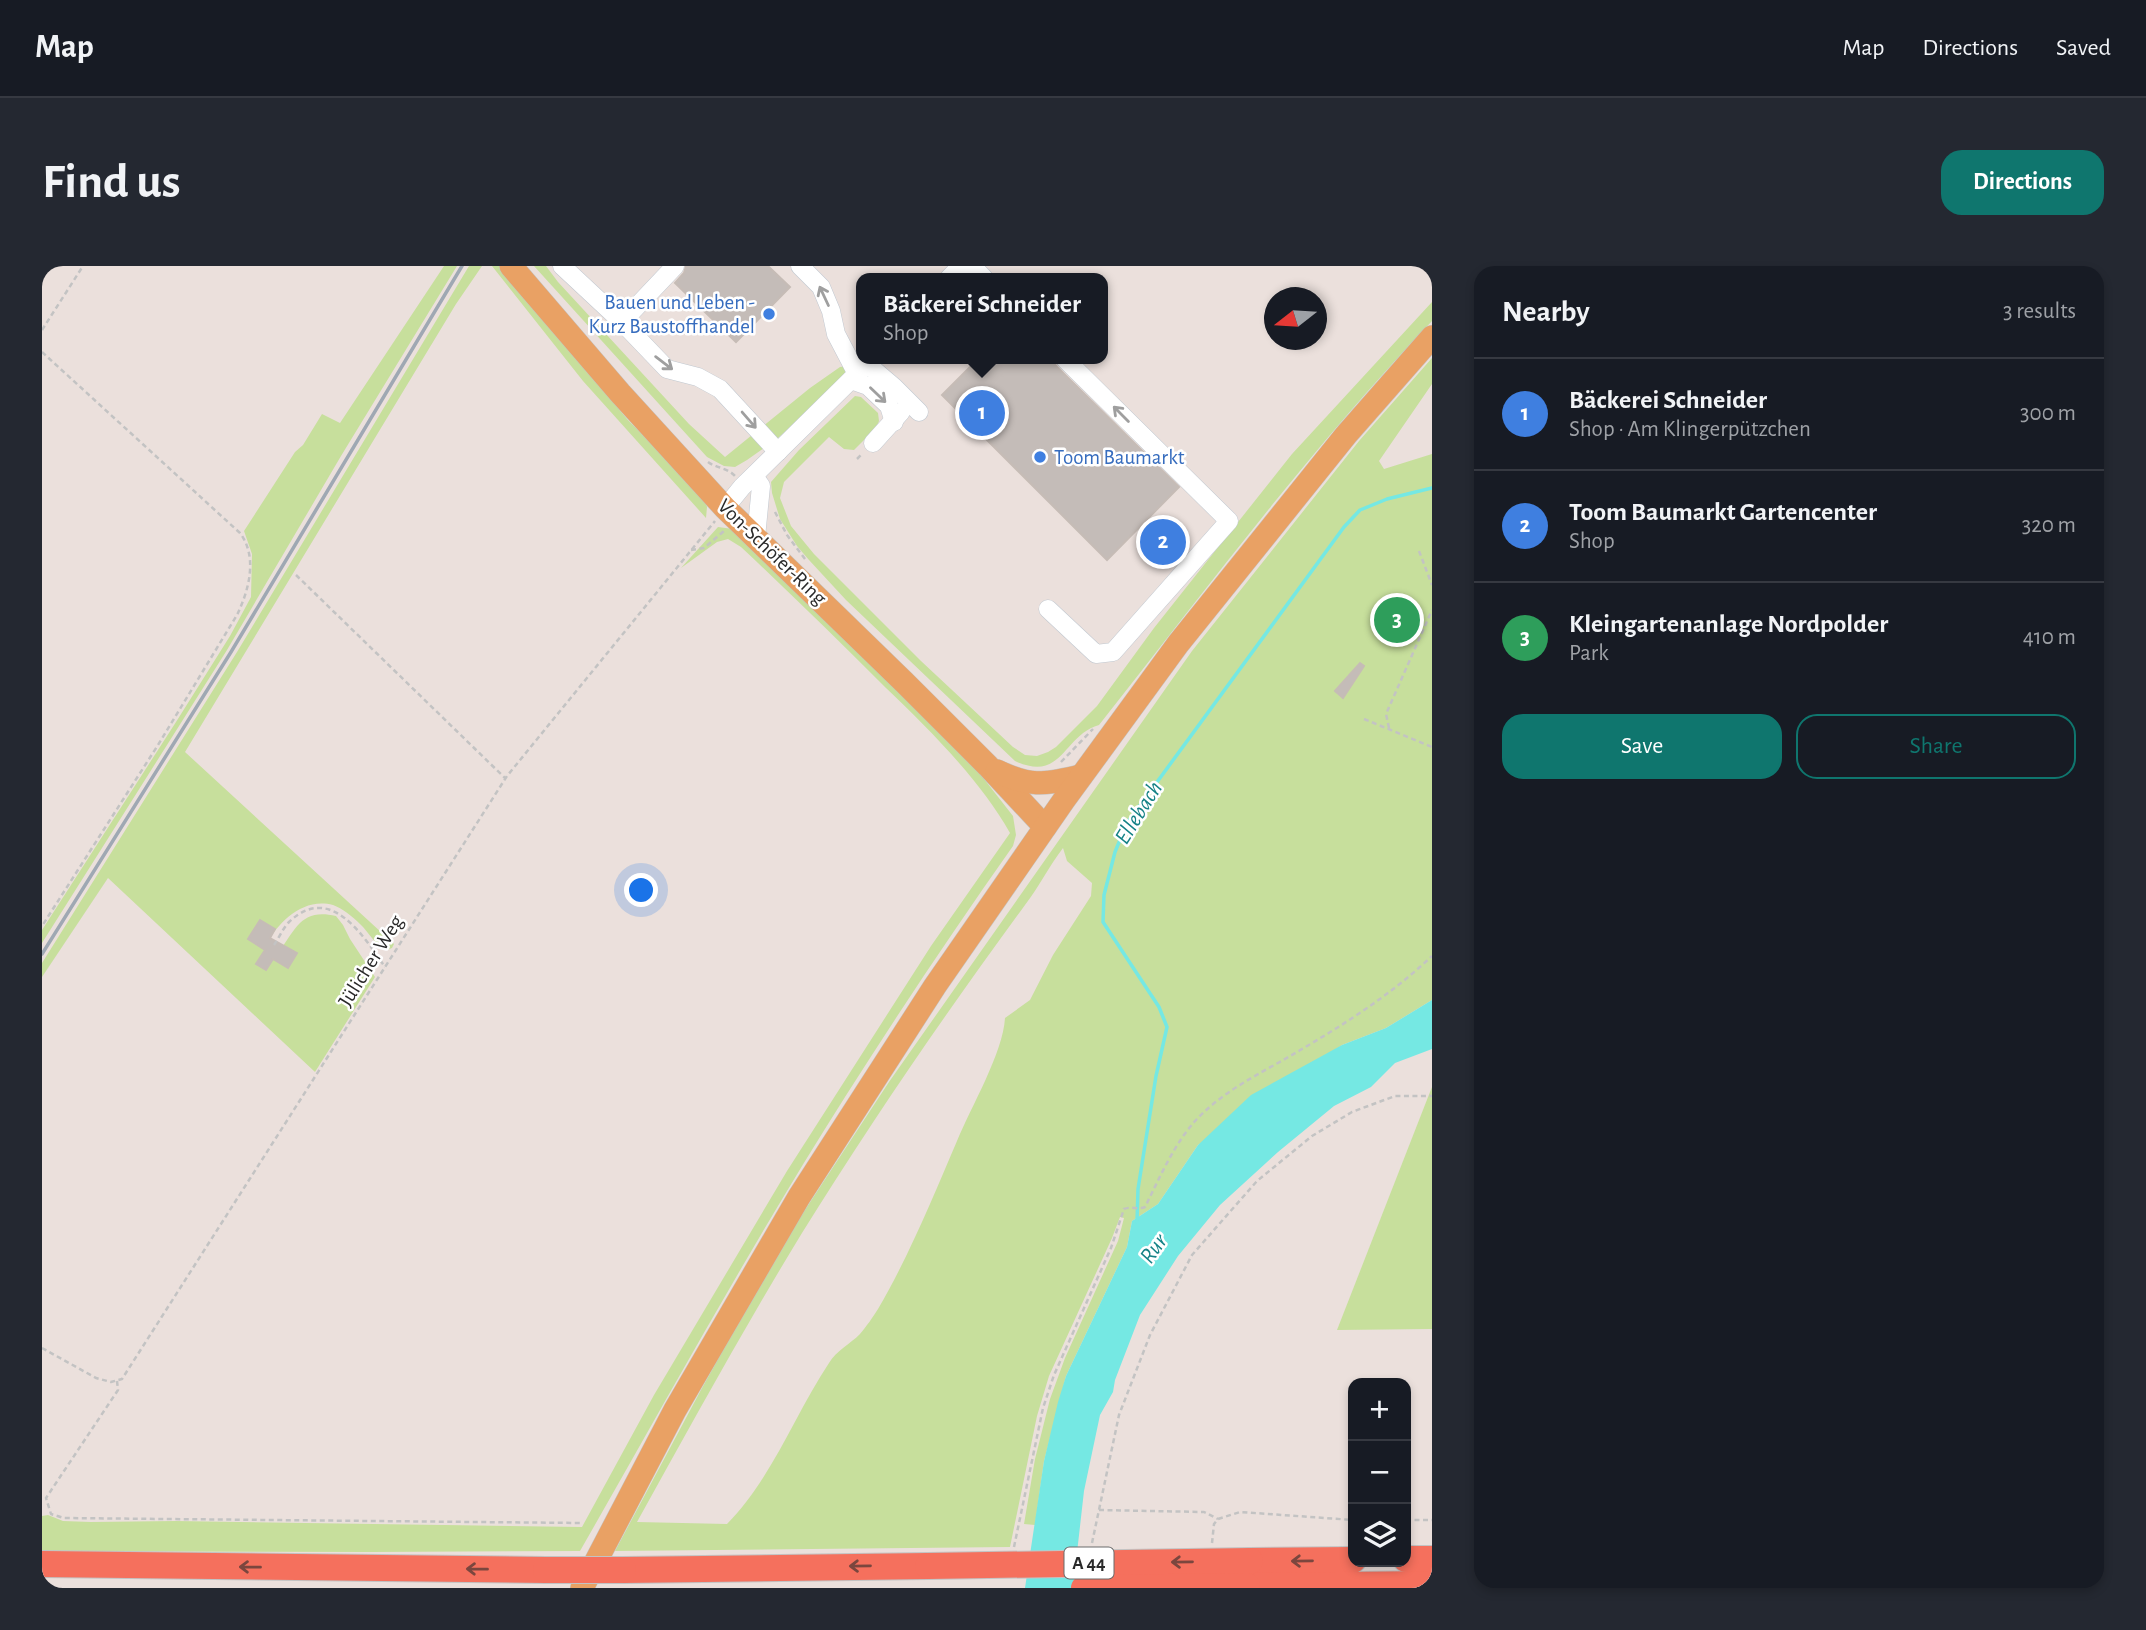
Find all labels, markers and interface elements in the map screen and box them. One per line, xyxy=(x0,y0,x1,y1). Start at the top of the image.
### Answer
text: Map xyxy=(35,31,94,64)
text: Map xyxy=(1842,36,1884,60)
text: Directions xyxy=(1922,36,2018,60)
text: Saved xyxy=(2056,36,2111,60)
button: Directions xyxy=(1941,150,2104,215)
text: Find us xyxy=(42,158,181,207)
popup xyxy=(856,273,1108,364)
one-way arrow xyxy=(817,286,830,307)
north arrow xyxy=(1264,287,1327,350)
text: Bäckerei Schneider xyxy=(883,291,1081,317)
place label: Bauen und Leben - Kurz Baustoffhandel xyxy=(589,292,755,337)
text: Nearby xyxy=(1502,297,1590,327)
text: 3 results xyxy=(2003,300,2076,323)
marker: Bauen und Leben - Kurz Baustoffhandel xyxy=(761,306,777,322)
text: Shop xyxy=(883,322,929,345)
one-way arrow xyxy=(655,356,673,371)
one-way arrow xyxy=(869,387,886,404)
pin: 1 xyxy=(959,387,1005,439)
text: Bäckerei Schneider xyxy=(1569,387,1767,413)
text: 1 xyxy=(1521,402,1529,425)
text: 300 m xyxy=(2020,402,2076,425)
one-way arrow xyxy=(1113,406,1130,423)
one-way arrow xyxy=(741,411,757,429)
text: Shop · Am Klingerpützchen xyxy=(1569,418,1811,441)
place label: Toom Baumarkt xyxy=(1054,447,1185,468)
marker: Toom Baumarkt xyxy=(1032,449,1048,465)
street label: Von-Schöfer-Ring xyxy=(714,495,831,609)
text: Toom Baumarkt Gartencenter xyxy=(1569,499,1877,525)
text: 2 xyxy=(1520,514,1530,537)
text: 320 m xyxy=(2022,514,2076,537)
pin: 2 xyxy=(1140,516,1186,568)
text: Shop xyxy=(1569,530,1615,553)
pin: 3 xyxy=(1374,594,1420,646)
text: Kleingartenanlage Nordpolder xyxy=(1569,611,1888,637)
text: 3 xyxy=(1520,626,1530,649)
text: 410 m xyxy=(2023,626,2076,649)
text: Park xyxy=(1569,642,1609,665)
button: Save xyxy=(1502,714,1782,779)
button: Share xyxy=(1796,714,2076,779)
water label: Ellebach xyxy=(1111,777,1167,849)
your location xyxy=(624,873,658,907)
street label: Jülicher Weg xyxy=(335,911,408,1011)
water label: Rur xyxy=(1136,1230,1172,1268)
map controls xyxy=(1348,1378,1411,1567)
button: + xyxy=(1348,1378,1411,1441)
button: − xyxy=(1348,1441,1411,1504)
button: layers xyxy=(1348,1504,1411,1567)
road number: A 44 xyxy=(1065,1548,1114,1578)
one-way arrow xyxy=(1291,1554,1314,1567)
one-way arrow xyxy=(1171,1555,1194,1569)
one-way arrow xyxy=(239,1560,262,1573)
one-way arrow xyxy=(849,1560,872,1573)
one-way arrow xyxy=(466,1562,489,1576)

